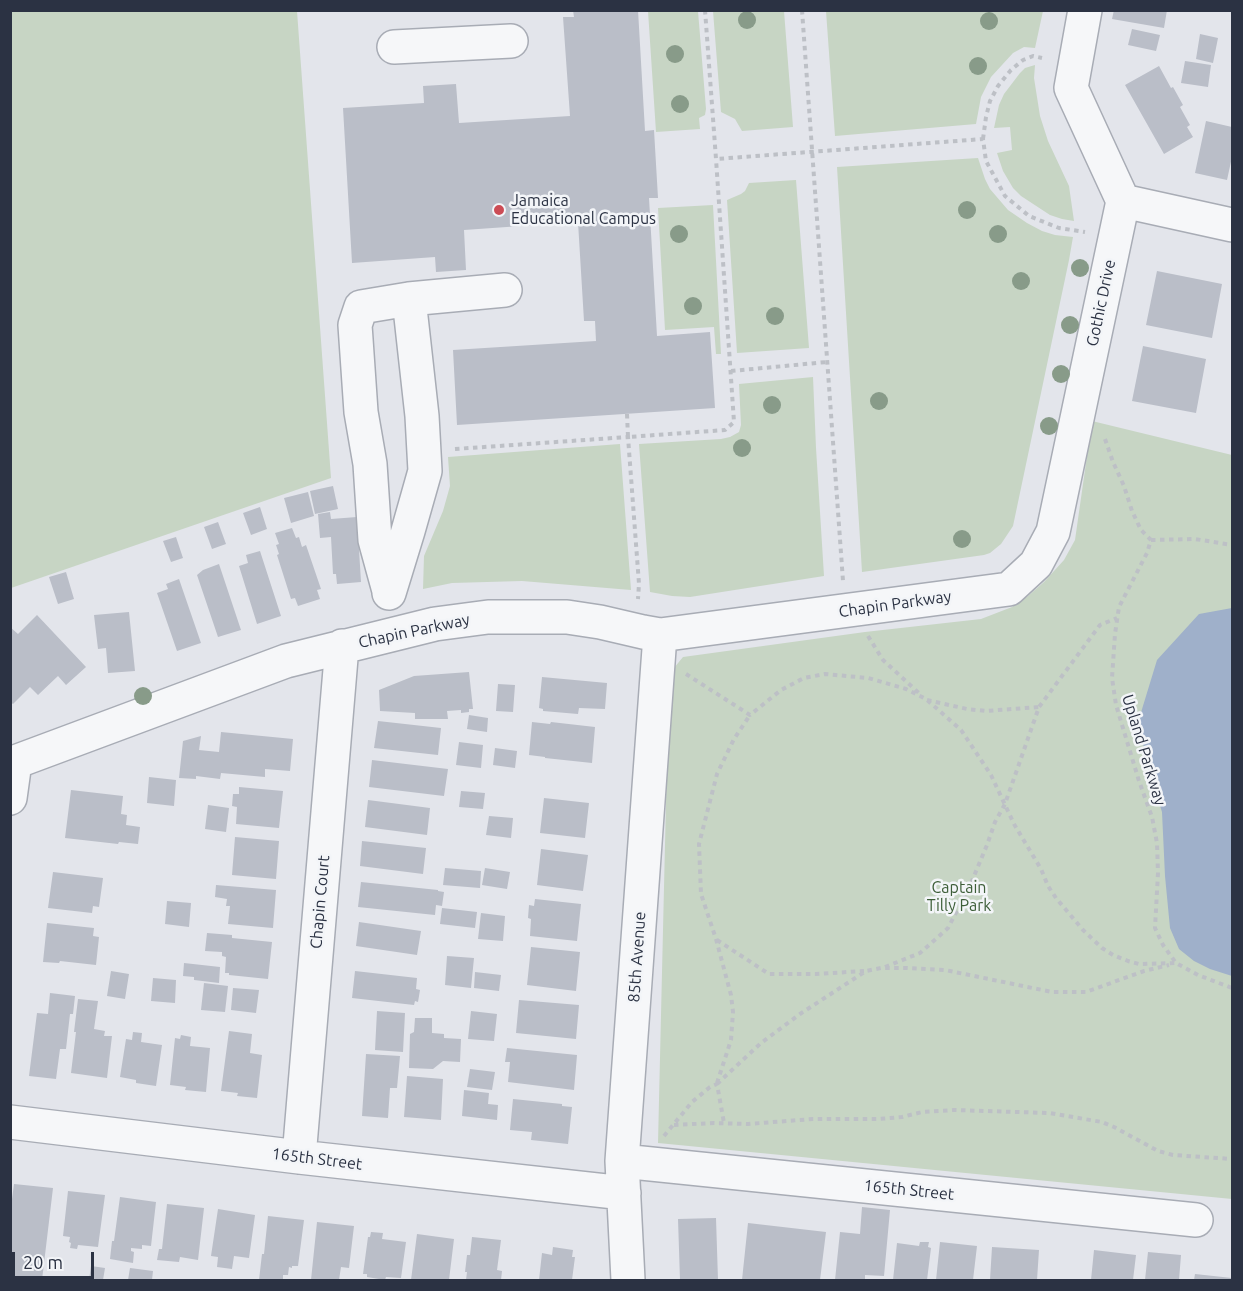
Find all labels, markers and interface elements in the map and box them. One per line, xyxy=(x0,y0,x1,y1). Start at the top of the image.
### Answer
place label: Jamaica Educational Campus xyxy=(511,191,656,229)
marker: Jamaica Educational Campus xyxy=(492,203,506,217)
street label: Gothic Drive xyxy=(1082,258,1120,348)
street label: Chapin Parkway xyxy=(838,587,952,621)
street label: Chapin Parkway xyxy=(357,610,471,652)
street label: Upland Parkway xyxy=(1118,692,1170,808)
street label: Chapin Court xyxy=(306,854,334,950)
park label: Captain Tilly Park xyxy=(927,878,991,916)
street label: 85th Avenue xyxy=(624,911,650,1003)
street label: 165th Street xyxy=(271,1144,363,1174)
street label: 165th Street xyxy=(863,1176,955,1204)
scale bar xyxy=(15,1240,98,1278)
text: 20 m xyxy=(23,1252,63,1272)

